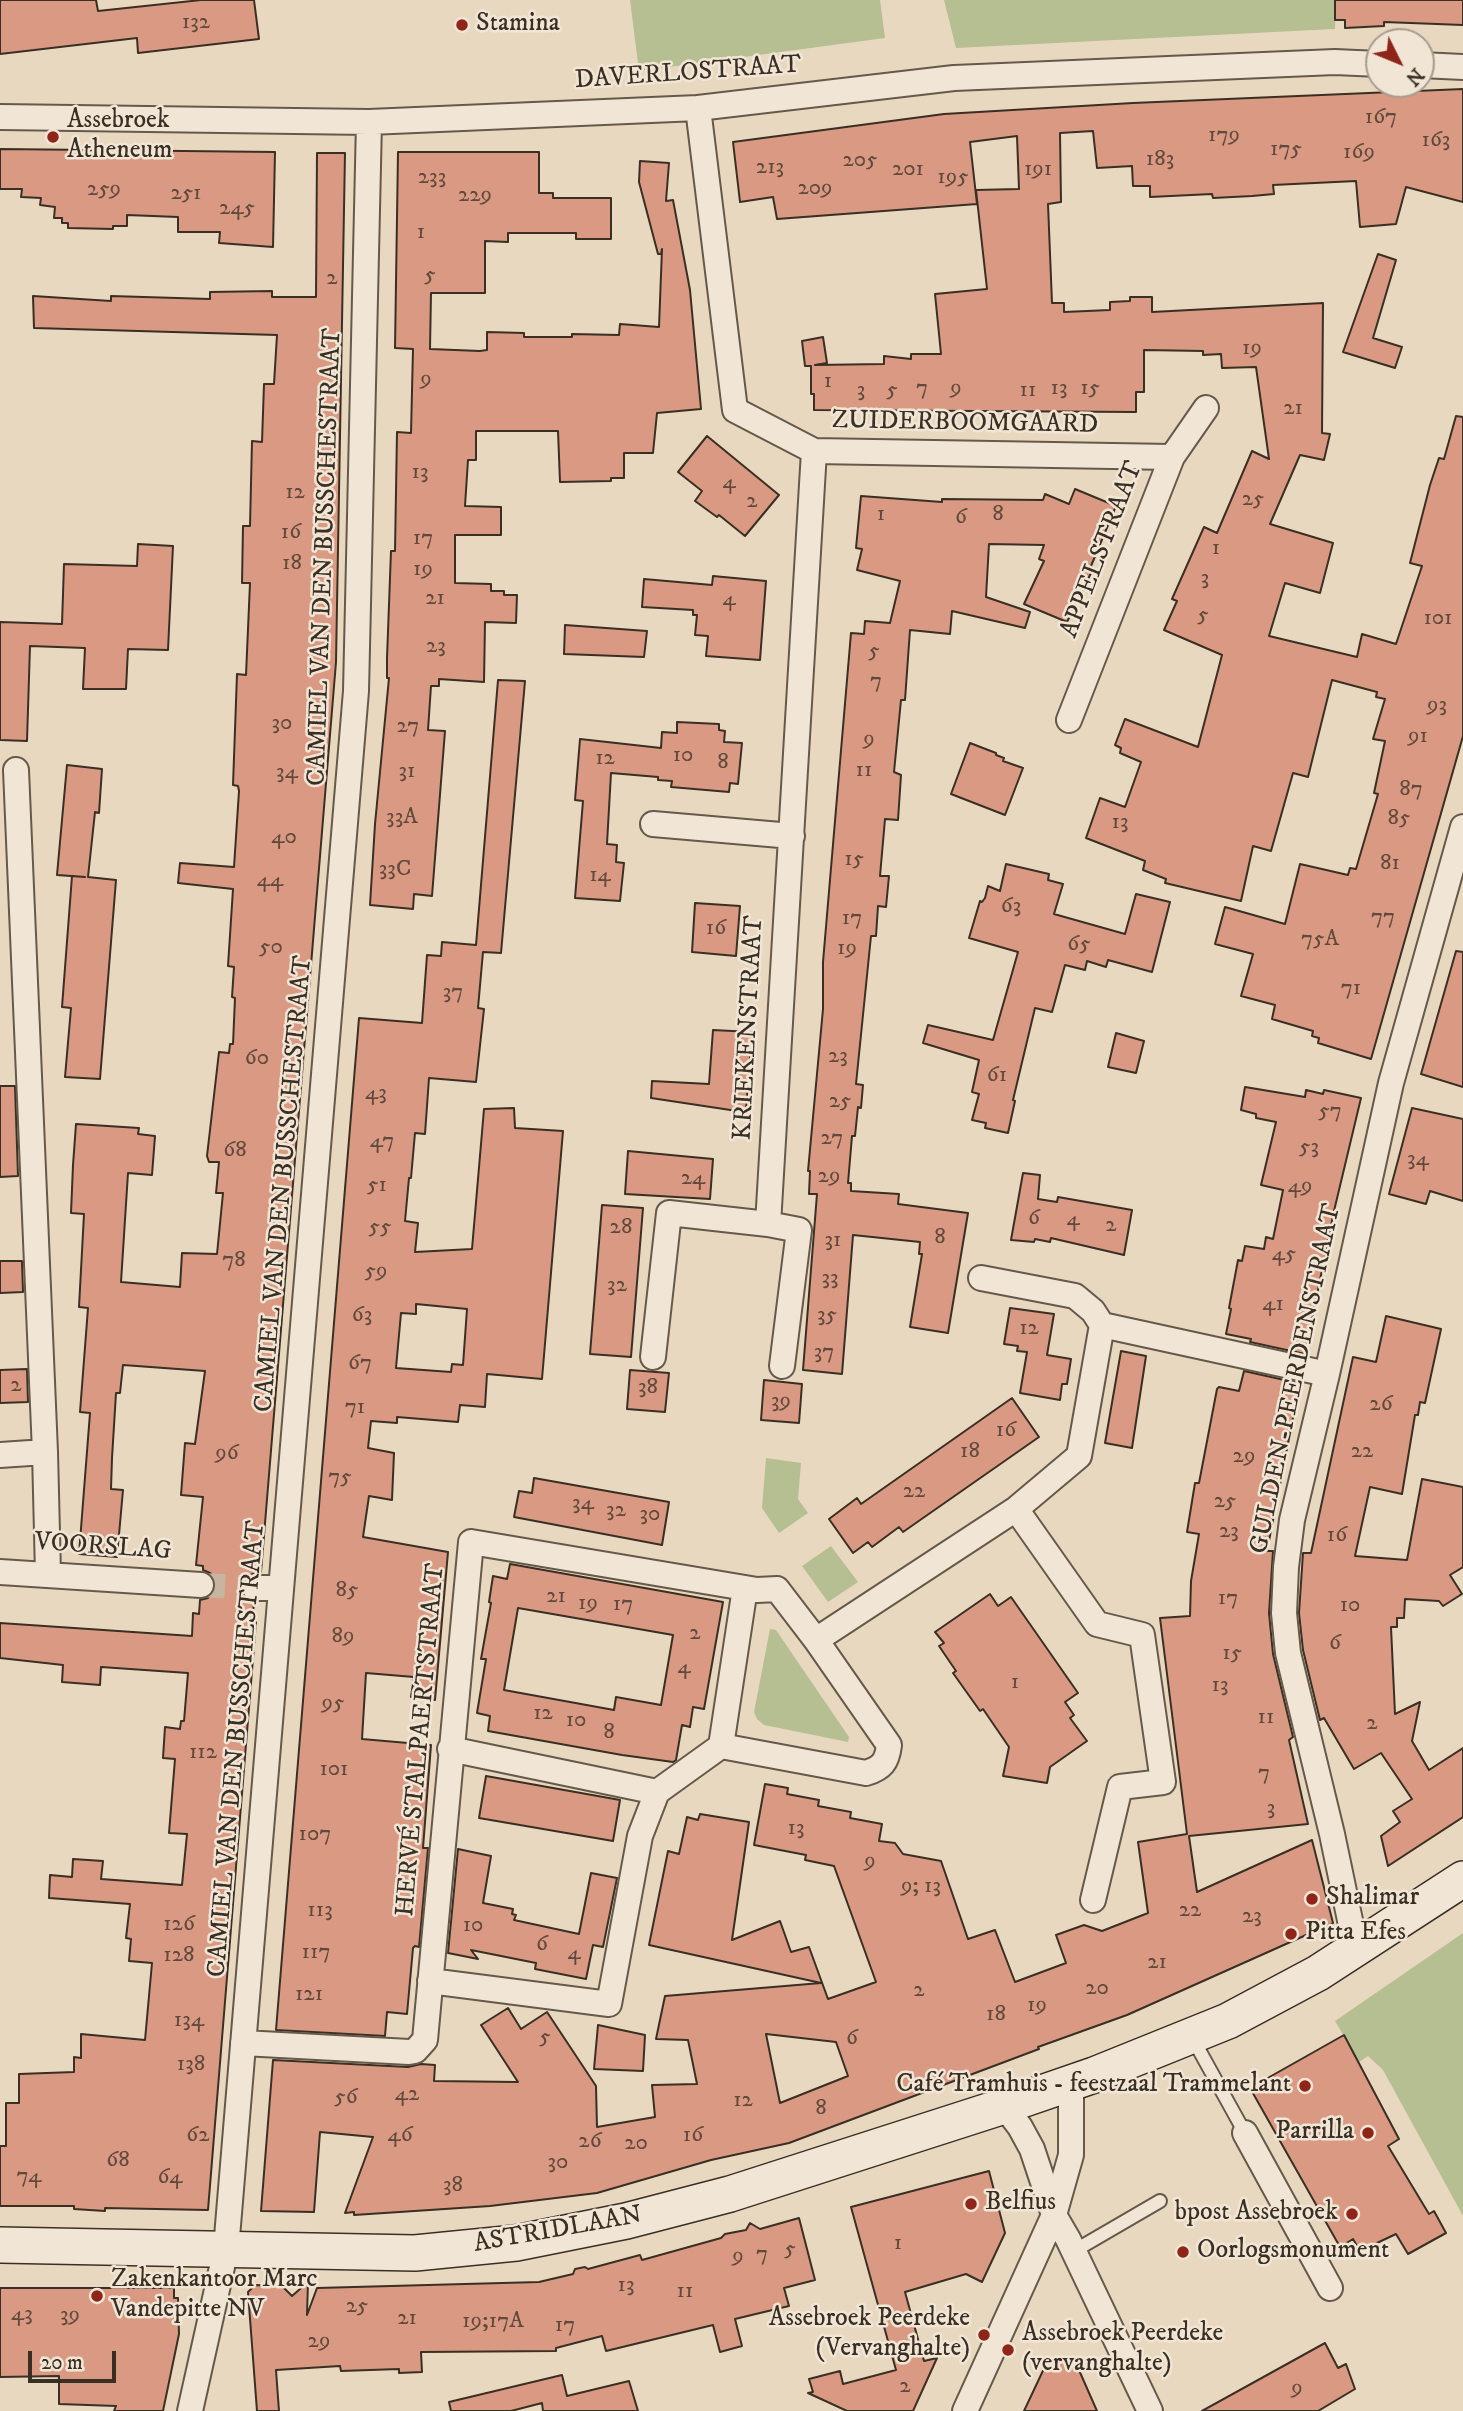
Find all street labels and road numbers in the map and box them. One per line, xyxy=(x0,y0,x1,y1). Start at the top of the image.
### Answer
street label: DAVERLOSTRAAT xyxy=(574,51,802,97)
street label: CAMIEL VAN DEN BUSSCHESTRAAT xyxy=(302,327,350,787)
street label: ZUIDERBOOMGAARD xyxy=(831,406,1099,442)
street label: APPELSTRAAT xyxy=(1055,457,1151,643)
street label: KRIEKENSTRAAT xyxy=(729,915,771,1141)
street label: CAMIEL VAN DEN BUSSCHESTRAAT xyxy=(249,954,321,1414)
street label: GULDEN-PEERDENSTRAAT xyxy=(1245,1201,1349,1557)
street label: CAMIEL VAN DEN BUSSCHESTRAAT xyxy=(202,1519,274,1979)
street label: VOORSLAG xyxy=(34,1528,172,1568)
street label: HERVÉ STALPAERTSTRAAT xyxy=(391,1562,453,1918)
street label: ASTRIDLAAN xyxy=(471,2201,645,2261)

